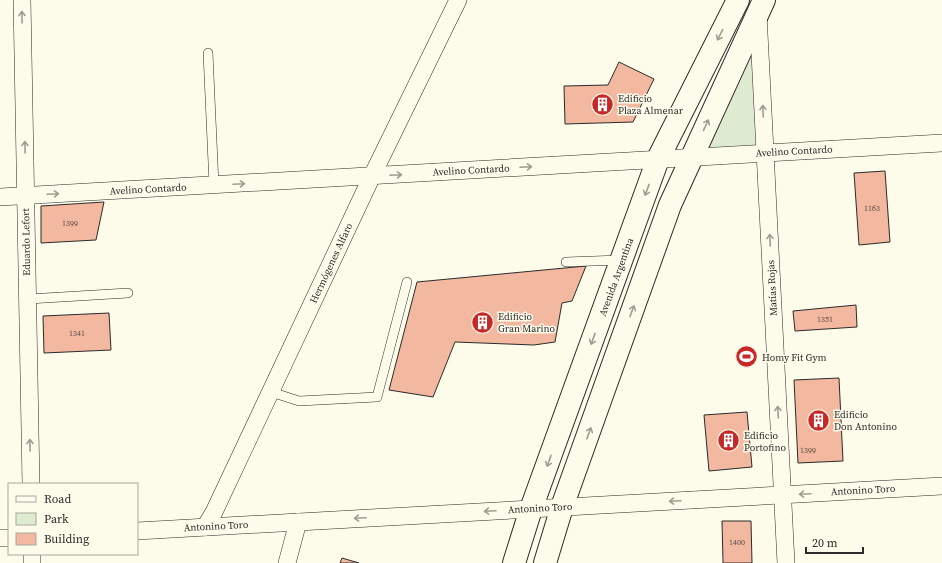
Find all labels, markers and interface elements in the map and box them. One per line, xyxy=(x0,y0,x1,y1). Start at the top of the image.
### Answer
one-way arrow xyxy=(18,11,26,24)
one-way arrow xyxy=(716,29,724,41)
building icon: Edificio Plaza Almenar xyxy=(590,91,616,117)
place label: Edificio Plaza Almenar xyxy=(618,92,684,117)
one-way arrow xyxy=(759,105,767,118)
one-way arrow xyxy=(703,119,710,131)
one-way arrow xyxy=(21,141,28,154)
street label: Avelino Contardo xyxy=(755,142,833,160)
street label: Avelino Contardo xyxy=(432,161,510,179)
one-way arrow xyxy=(519,164,532,171)
one-way arrow xyxy=(389,171,402,178)
street label: Avelino Contardo xyxy=(109,180,187,198)
one-way arrow xyxy=(232,180,245,187)
one-way arrow xyxy=(643,184,651,196)
one-way arrow xyxy=(46,191,59,198)
house number: 1163 xyxy=(864,203,880,214)
street label: Eduardo Lefort xyxy=(19,207,33,276)
house number: 1399 xyxy=(62,218,78,229)
street label: Hermógenes Alfaro xyxy=(307,220,356,305)
one-way arrow xyxy=(766,234,773,247)
street label: Avenida Argentina xyxy=(596,235,637,318)
street label: Matías Rojas xyxy=(764,260,780,316)
one-way arrow xyxy=(629,304,636,317)
building icon: Edificio Gran Marino xyxy=(470,309,496,335)
place label: Edificio Gran Marino xyxy=(498,310,555,335)
house number: 1351 xyxy=(817,314,833,325)
house number: 1341 xyxy=(69,328,85,339)
one-way arrow xyxy=(589,332,597,344)
sports icon: Homy Fit Gym xyxy=(734,344,760,370)
place label: Homy Fit Gym xyxy=(762,351,827,364)
one-way arrow xyxy=(775,406,782,419)
building icon: Edificio Don Antonino xyxy=(805,407,831,433)
place label: Edificio Don Antonino xyxy=(834,408,897,433)
one-way arrow xyxy=(585,428,593,440)
building icon: Edificio Portofino xyxy=(715,428,741,454)
place label: Edificio Portofino xyxy=(744,429,786,454)
one-way arrow xyxy=(27,439,34,452)
house number: 1399 xyxy=(800,445,816,456)
one-way arrow xyxy=(544,454,552,466)
street label: Antonino Toro xyxy=(830,482,896,498)
legend xyxy=(8,483,138,555)
one-way arrow xyxy=(799,490,812,497)
text: Road xyxy=(44,491,71,507)
one-way arrow xyxy=(669,497,682,505)
street label: Antonino Toro xyxy=(507,500,573,516)
one-way arrow xyxy=(484,508,497,515)
text: Park xyxy=(44,511,69,527)
one-way arrow xyxy=(354,515,367,522)
street label: Antonino Toro xyxy=(183,518,249,534)
scale bar xyxy=(806,529,863,555)
text: Building xyxy=(44,531,89,547)
text: 20 m xyxy=(812,535,838,551)
house number: 1400 xyxy=(729,537,745,548)

